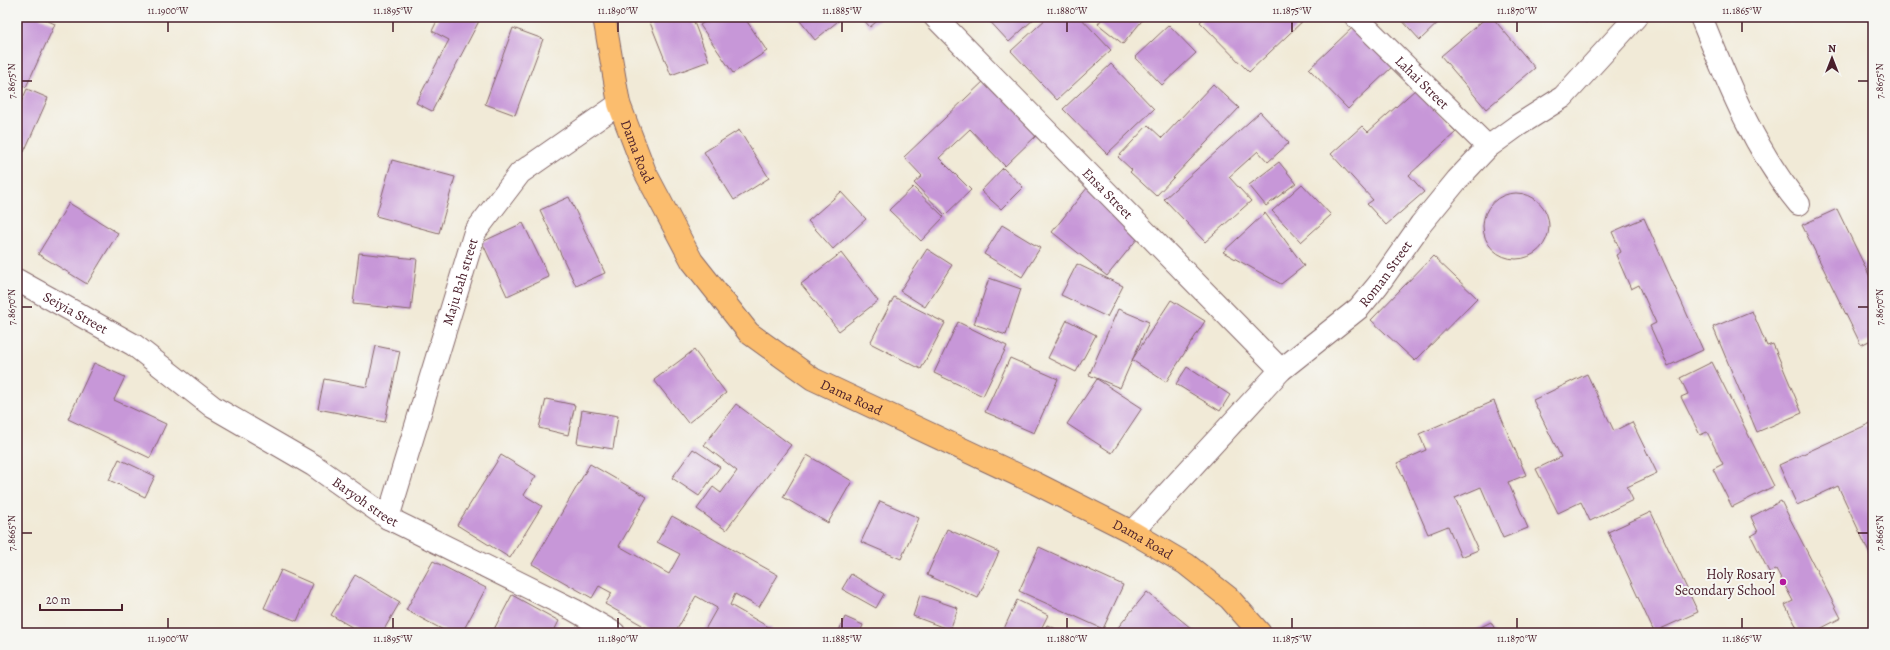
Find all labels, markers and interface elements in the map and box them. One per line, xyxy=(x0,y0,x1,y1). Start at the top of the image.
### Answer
text: 11.1900°W xyxy=(148,4,189,17)
text: 11.1895°W xyxy=(373,4,413,17)
text: 11.1890°W xyxy=(598,4,639,17)
text: 11.1885°W xyxy=(822,4,863,17)
text: 11.1880°W xyxy=(1047,4,1088,17)
text: 11.1875°W xyxy=(1273,4,1312,17)
text: 11.1870°W xyxy=(1497,4,1538,17)
text: 11.1865°W xyxy=(1722,4,1762,17)
north arrow xyxy=(1812,38,1852,78)
text: N xyxy=(1828,41,1836,56)
street label: Lahai Street xyxy=(1391,51,1454,113)
text: 7.8675°N xyxy=(5,63,18,99)
text: 7.8675°N xyxy=(1873,63,1886,99)
street label: Dama Road xyxy=(616,117,659,187)
street label: Ensa Street xyxy=(1078,164,1138,224)
street label: Maju Bah street xyxy=(438,236,482,327)
street label: Roman Street xyxy=(1354,236,1416,311)
street label: Seiyia Street xyxy=(40,287,112,338)
text: 7.8670°N xyxy=(5,289,18,325)
text: 7.8670°N xyxy=(1873,289,1886,325)
street label: Dama Road xyxy=(817,374,886,420)
street label: Baryoh street xyxy=(329,472,402,531)
street label: Dama Road xyxy=(1109,514,1177,564)
text: 7.8665°N xyxy=(5,515,18,551)
text: 7.8665°N xyxy=(1873,515,1886,551)
place label: Holy Rosary Secondary School xyxy=(1675,565,1776,600)
marker: Holy Rosary Secondary School xyxy=(1778,577,1788,587)
scale bar xyxy=(40,586,122,612)
text: 20 m xyxy=(46,592,70,608)
text: 11.1900°W xyxy=(148,632,189,645)
text: 11.1895°W xyxy=(373,632,413,645)
text: 11.1890°W xyxy=(598,632,639,645)
text: 11.1885°W xyxy=(822,632,863,645)
text: 11.1880°W xyxy=(1047,632,1088,645)
text: 11.1875°W xyxy=(1273,632,1312,645)
text: 11.1870°W xyxy=(1497,632,1538,645)
text: 11.1865°W xyxy=(1722,632,1762,645)

